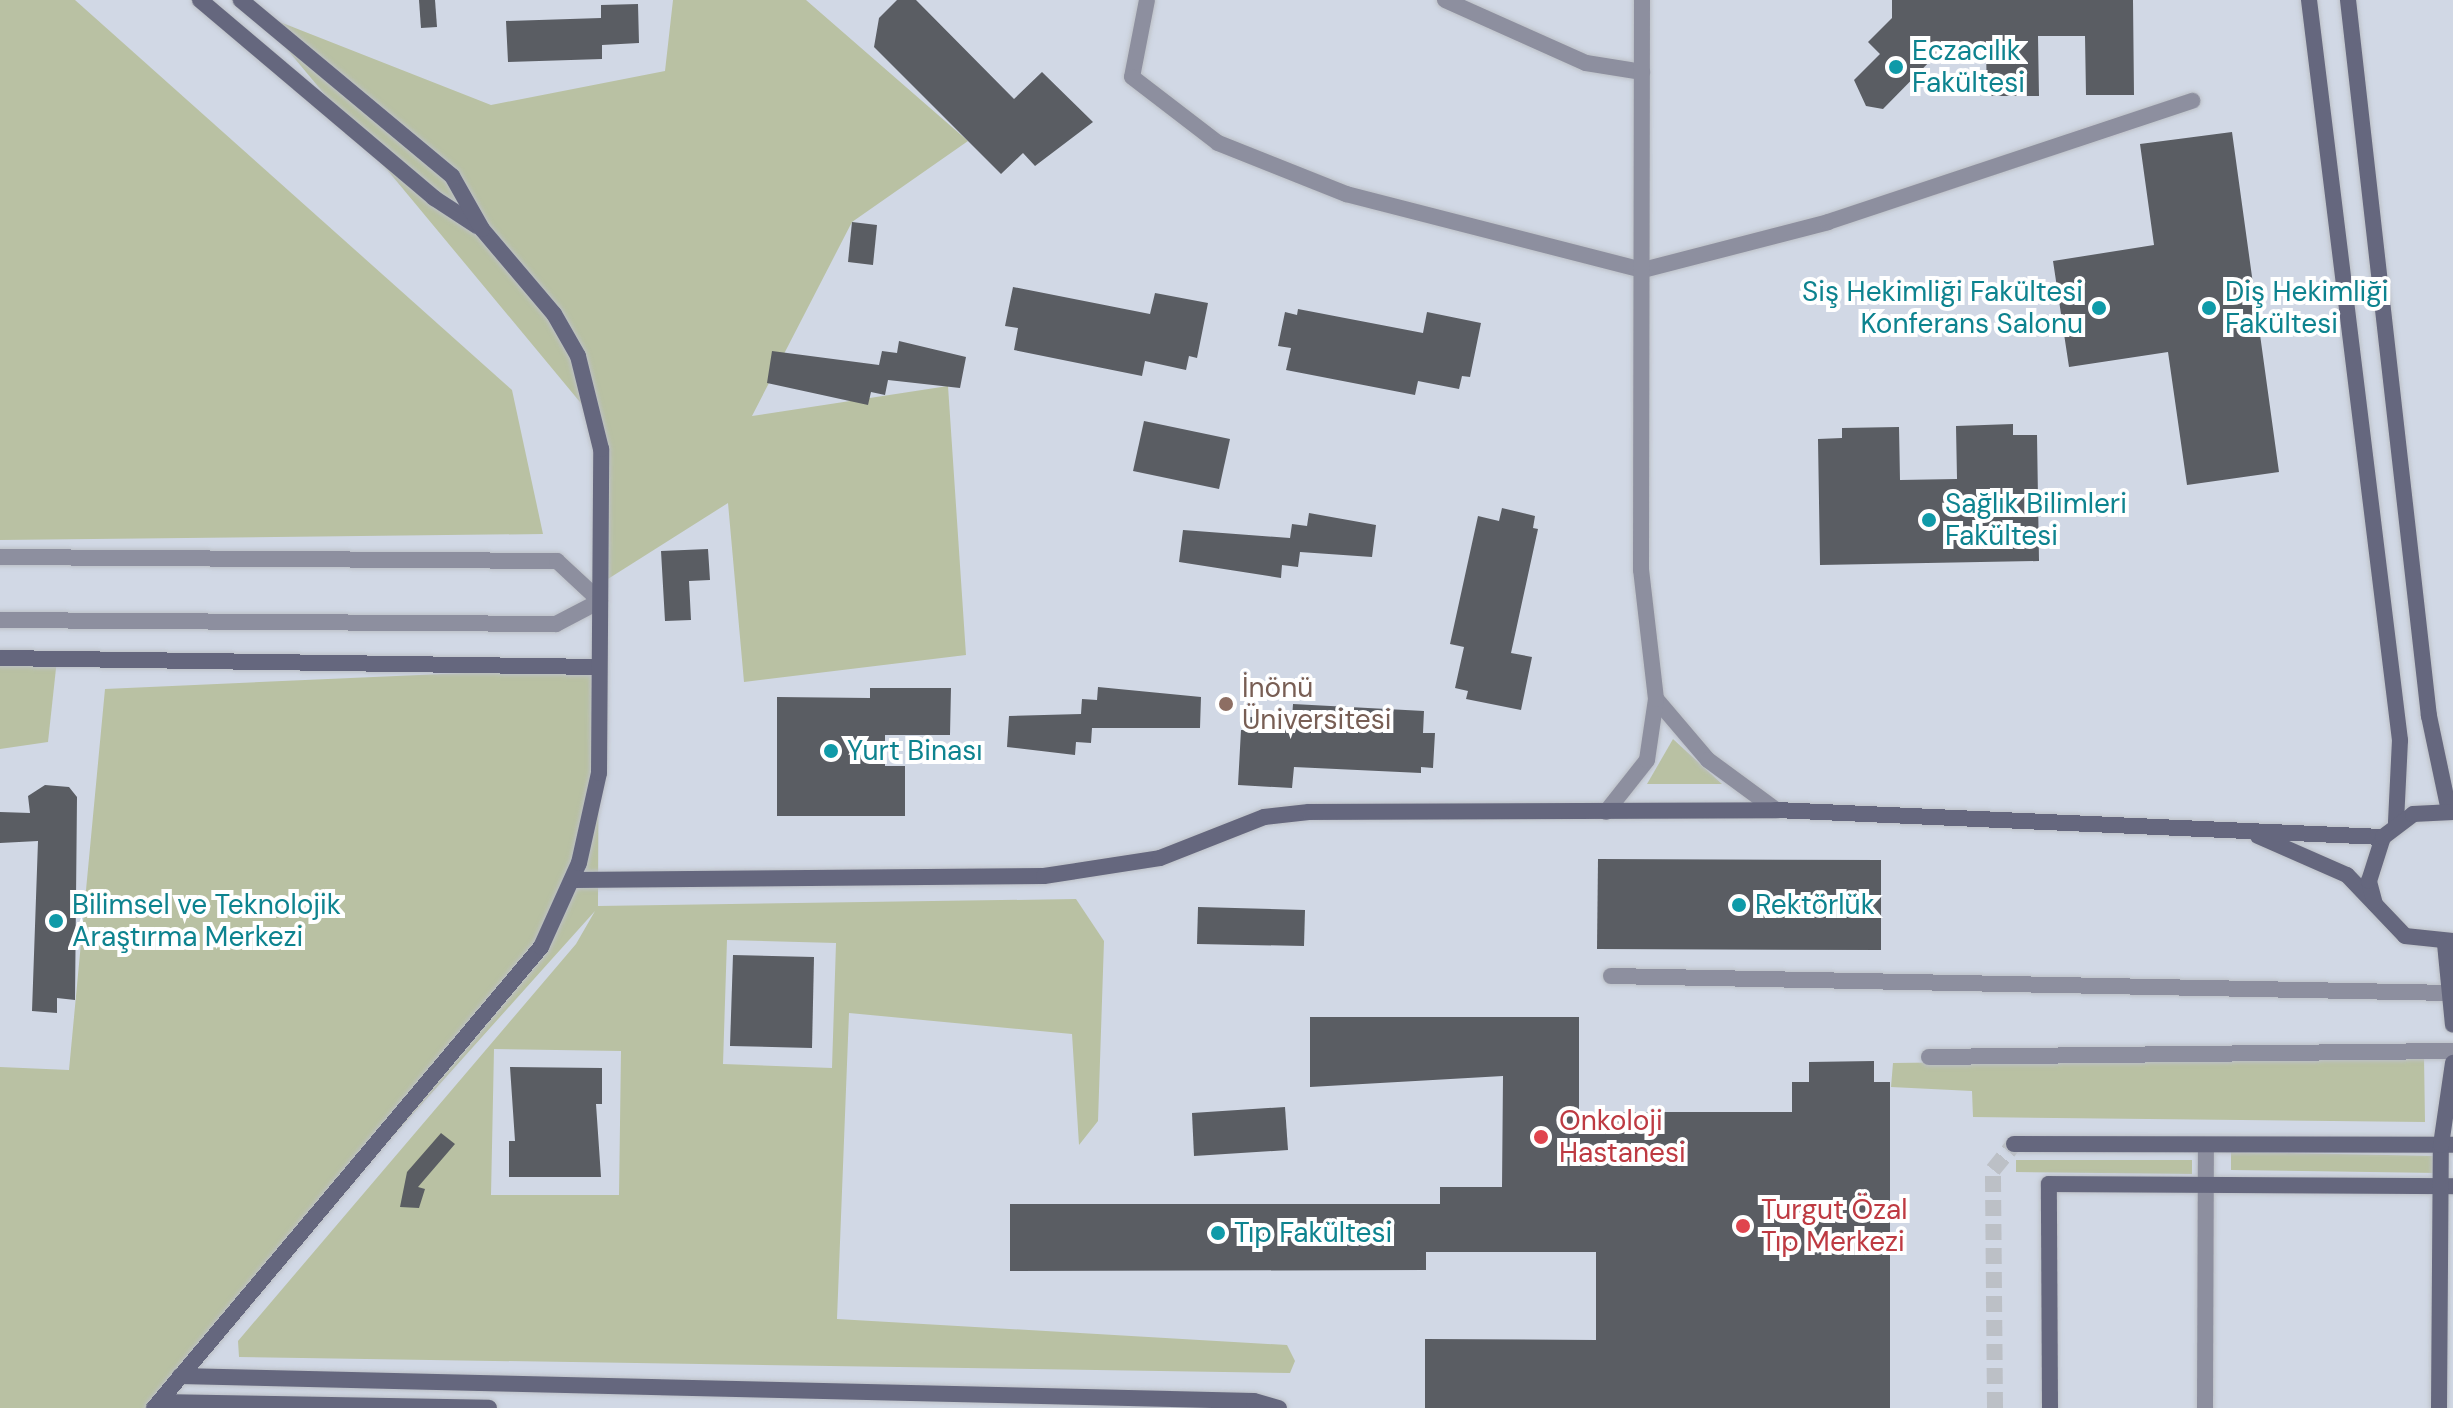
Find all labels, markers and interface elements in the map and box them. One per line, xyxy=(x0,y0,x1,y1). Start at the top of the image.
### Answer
place label: Eczacılık Fakültesi xyxy=(1912,34,2025,100)
marker: Eczacılık Fakültesi xyxy=(1887,58,1905,76)
place label: Siş Hekimliği Fakültesi Konferans Salonu xyxy=(1802,275,2083,341)
place label: Diş Hekimliği Fakültesi xyxy=(2225,275,2389,341)
marker: Siş Hekimliği Fakültesi Konferans Salonu xyxy=(2090,299,2108,317)
marker: Diş Hekimliği Fakültesi xyxy=(2200,299,2218,317)
place label: Sağlık Bilimleri Fakültesi xyxy=(1945,487,2127,553)
marker: Sağlık Bilimleri Fakültesi xyxy=(1920,511,1938,529)
place label: İnönü Üniversitesi xyxy=(1242,671,1391,737)
marker: İnönü Üniversitesi xyxy=(1217,695,1235,713)
place label: Yurt Binası xyxy=(847,734,983,768)
marker: Yurt Binası xyxy=(822,742,840,760)
place label: Bilimsel ve Teknolojik Araştırma Merkezi xyxy=(72,888,341,954)
place label: Rektörlük xyxy=(1755,888,1875,922)
marker: Rektörlük xyxy=(1730,896,1748,914)
marker: Bilimsel ve Teknolojik Araştırma Merkezi xyxy=(47,912,65,930)
place label: Onkoloji Hastanesi xyxy=(1559,1104,1686,1170)
marker: Onkoloji Hastanesi xyxy=(1530,1126,1552,1148)
place label: Turgut Özal Tıp Merkezi xyxy=(1761,1193,1907,1259)
marker: Turgut Özal Tıp Merkezi xyxy=(1732,1215,1754,1237)
place label: Tıp Fakültesi xyxy=(1234,1216,1392,1250)
marker: Tıp Fakültesi xyxy=(1209,1224,1227,1242)

